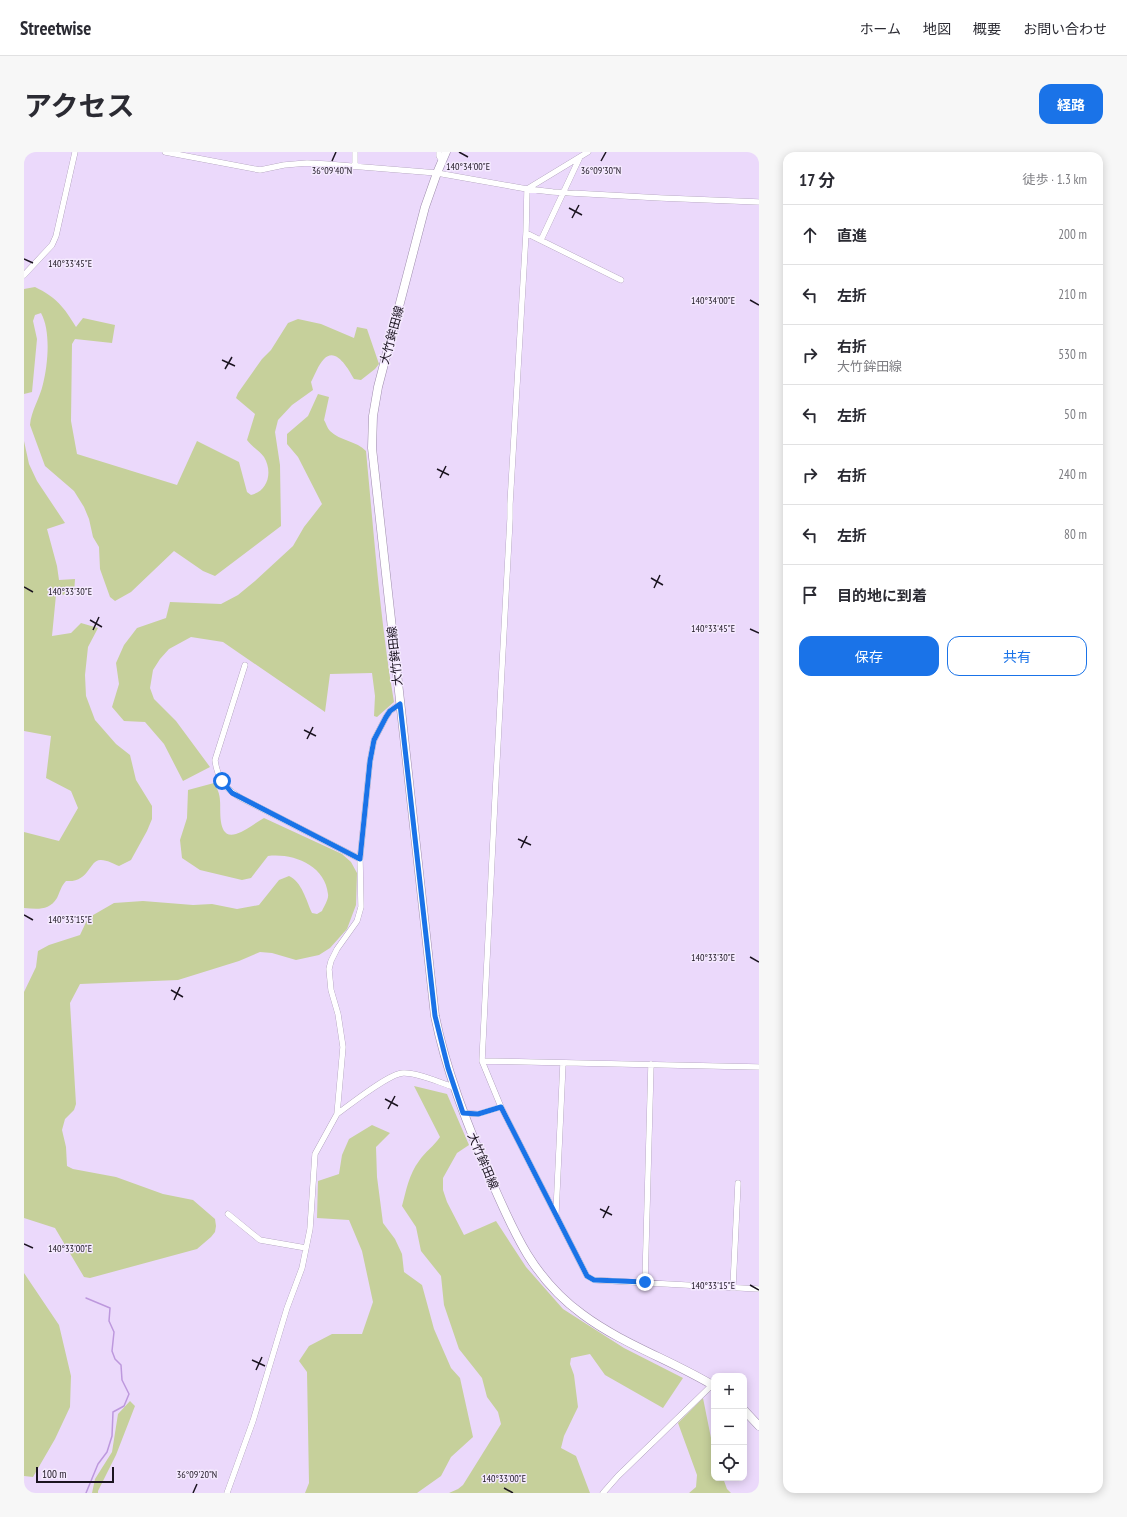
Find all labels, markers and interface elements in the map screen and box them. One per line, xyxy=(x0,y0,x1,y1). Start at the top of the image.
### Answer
text: Streetwise xyxy=(20,16,91,40)
text: ホーム xyxy=(859,20,901,38)
text: 地図 xyxy=(923,20,951,38)
text: 概要 xyxy=(973,20,1001,38)
text: お問い合わせ xyxy=(1023,20,1107,38)
button: 経路 xyxy=(1039,84,1103,124)
text: アクセス xyxy=(24,87,135,124)
text: 140°34'00"E xyxy=(446,160,490,173)
text: 36°09'40"N xyxy=(312,164,352,177)
text: 36°09'30"N xyxy=(581,164,621,177)
text: 17 分 xyxy=(799,169,835,191)
text: 徒歩 · 1.3 km xyxy=(1022,171,1087,188)
icon: ahead xyxy=(799,224,821,246)
text: 直進 xyxy=(837,226,867,245)
text: 200 m xyxy=(1058,226,1087,243)
text: 140°33'45"E xyxy=(48,257,92,270)
icon: left xyxy=(799,284,821,306)
text: 左折 xyxy=(837,286,867,305)
text: 210 m xyxy=(1058,286,1087,303)
text: 140°34'00"E xyxy=(691,294,735,307)
street label: 大竹鉾田線 xyxy=(377,304,407,366)
text: 右折 xyxy=(837,337,867,356)
icon: right xyxy=(799,344,821,366)
text: 530 m xyxy=(1058,346,1087,363)
text: 大竹鉾田線 xyxy=(837,358,902,375)
icon: left xyxy=(799,404,821,426)
text: 左折 xyxy=(837,406,867,425)
text: 50 m xyxy=(1064,406,1087,423)
icon: right xyxy=(799,464,821,486)
text: 右折 xyxy=(837,466,867,485)
text: 240 m xyxy=(1058,466,1087,483)
icon: left xyxy=(799,524,821,546)
text: 左折 xyxy=(837,526,867,545)
text: 80 m xyxy=(1064,526,1087,543)
icon: arrive xyxy=(799,584,821,606)
text: 140°33'30"E xyxy=(48,585,92,598)
text: 目的地に到着 xyxy=(837,586,927,605)
text: 140°33'45"E xyxy=(691,622,735,635)
street label: 大竹鉾田線 xyxy=(384,625,405,687)
button: 保存 xyxy=(799,636,939,676)
button: 共有 xyxy=(947,636,1087,676)
route start xyxy=(213,772,231,790)
text: 140°33'15"E xyxy=(48,913,92,926)
text: 140°33'30"E xyxy=(691,951,735,964)
street label: 大竹鉾田線 xyxy=(465,1130,502,1191)
text: 140°33'00"E xyxy=(48,1242,92,1255)
route end xyxy=(636,1273,654,1291)
text: 140°33'15"E xyxy=(691,1279,735,1292)
map controls xyxy=(711,1373,747,1481)
button: + xyxy=(711,1373,747,1409)
button: − xyxy=(711,1409,747,1445)
button: locate xyxy=(711,1445,747,1481)
scale bar xyxy=(36,1465,114,1484)
text: 100 m xyxy=(42,1467,66,1481)
text: 36°09'20"N xyxy=(177,1468,217,1481)
text: 140°33'00"E xyxy=(482,1472,526,1485)

